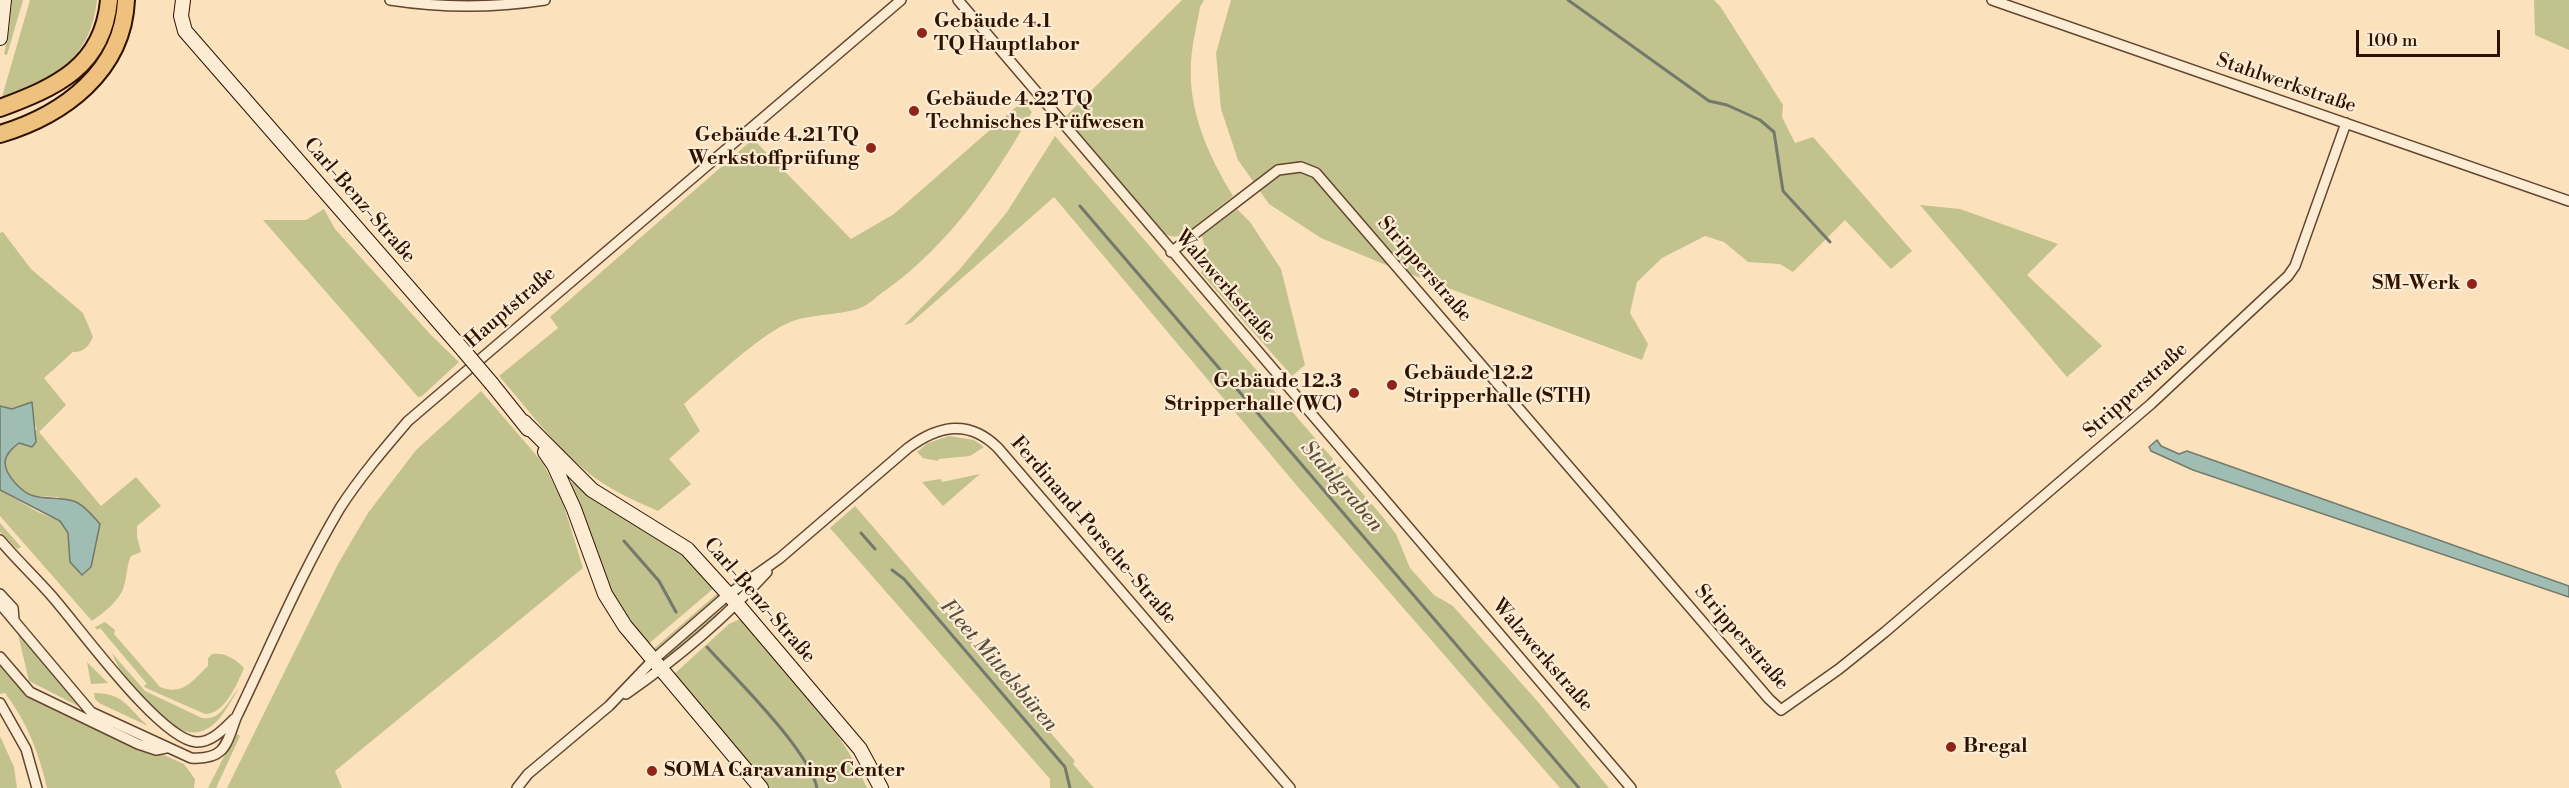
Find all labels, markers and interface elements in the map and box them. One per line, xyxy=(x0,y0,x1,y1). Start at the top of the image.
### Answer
place label: Gebäude 4.1 TQ Hauptlabor xyxy=(934,10,1080,57)
scale bar xyxy=(2359,18,2503,56)
marker: Gebäude 4.1 TQ Hauptlabor xyxy=(915,26,929,40)
text: 100 m xyxy=(2367,29,2418,52)
street label: Stahlwerkstraße xyxy=(2213,49,2359,119)
place label: Gebäude 4.22 TQ Technisches Prüfwesen xyxy=(926,88,1144,135)
marker: Gebäude 4.22 TQ Technisches Prüfwesen xyxy=(907,104,921,118)
place label: Gebäude 4.21 TQ Werkstoffprüfung xyxy=(688,124,859,171)
street label: Carl-Benz-Straße xyxy=(298,133,420,269)
marker: Gebäude 4.21 TQ Werkstoffprüfung xyxy=(864,141,878,155)
street label: Stripperstraße xyxy=(1372,212,1476,328)
street label: Walzwerkstraße xyxy=(1169,226,1281,348)
street label: Hauptstraße xyxy=(461,262,561,354)
place label: SM-Werk xyxy=(2372,272,2460,296)
marker: SM-Werk xyxy=(2465,277,2479,291)
street label: Stripperstraße xyxy=(2079,338,2193,444)
place label: Gebäude 12.2 Stripperhalle (STH) xyxy=(1404,362,1590,409)
place label: Gebäude 12.3 Stripperhalle (WC) xyxy=(1165,370,1342,417)
marker: Gebäude 12.2 Stripperhalle (STH) xyxy=(1385,378,1399,392)
marker: Gebäude 12.3 Stripperhalle (WC) xyxy=(1347,386,1361,400)
street label: Ferdinand-Porsche-Straße xyxy=(1005,432,1181,630)
water label: Stahlgraben xyxy=(1295,436,1387,538)
street label: Carl-Benz-Straße xyxy=(698,533,820,669)
street label: Stripperstraße xyxy=(1689,580,1793,696)
water label: Fleet Mittelsbüren xyxy=(934,595,1062,737)
street label: Walzwerkstraße xyxy=(1486,595,1598,717)
place label: Bregal xyxy=(1963,735,2028,759)
marker: Bregal xyxy=(1944,740,1958,754)
place label: SOMA Caravaning Center xyxy=(664,759,905,783)
marker: SOMA Caravaning Center xyxy=(645,764,659,778)

